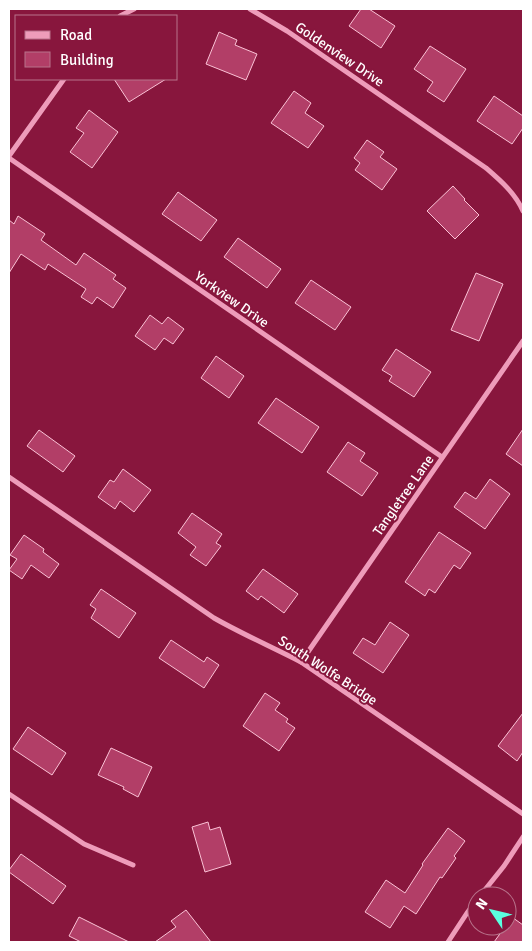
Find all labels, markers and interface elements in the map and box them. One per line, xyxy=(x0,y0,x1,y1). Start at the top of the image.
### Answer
legend xyxy=(15,15,178,80)
street label: Goldenview Drive xyxy=(292,18,387,90)
text: Road xyxy=(60,26,92,44)
text: Building xyxy=(60,51,114,69)
street label: Yorkview Drive xyxy=(191,267,272,331)
street label: Tangletree Lane xyxy=(369,452,438,539)
street label: South Wolfe Bridge xyxy=(275,632,381,709)
north arrow xyxy=(467,886,517,936)
text: N xyxy=(472,895,492,913)

